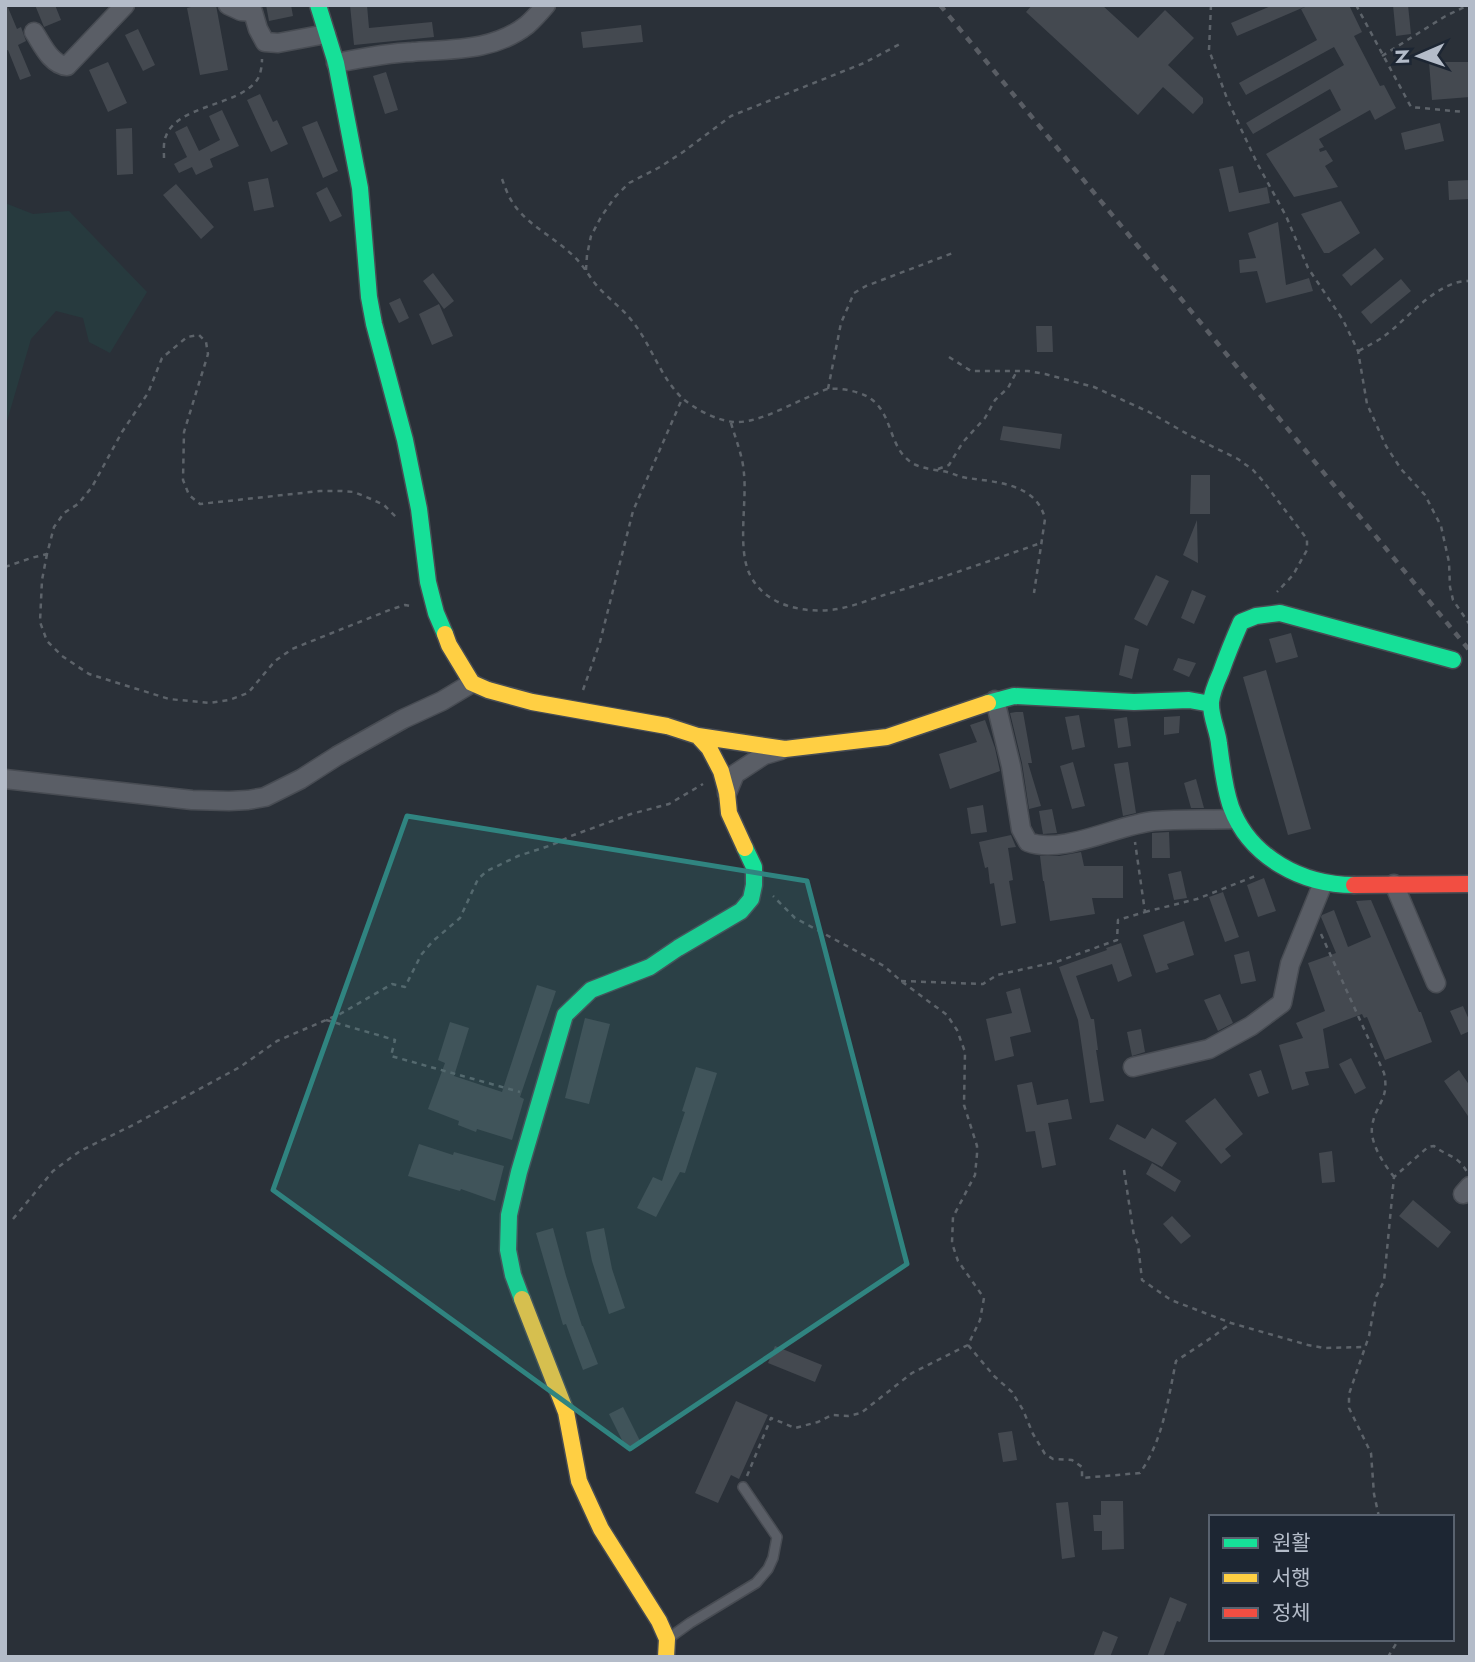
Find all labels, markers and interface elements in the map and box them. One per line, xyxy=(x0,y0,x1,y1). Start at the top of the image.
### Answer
north arrow xyxy=(1384,21,1454,91)
text: N xyxy=(1389,49,1416,65)
legend xyxy=(1209,1515,1454,1641)
text: 원활 xyxy=(1272,1528,1311,1558)
text: 서행 xyxy=(1272,1563,1311,1593)
text: 정체 xyxy=(1272,1598,1311,1628)

